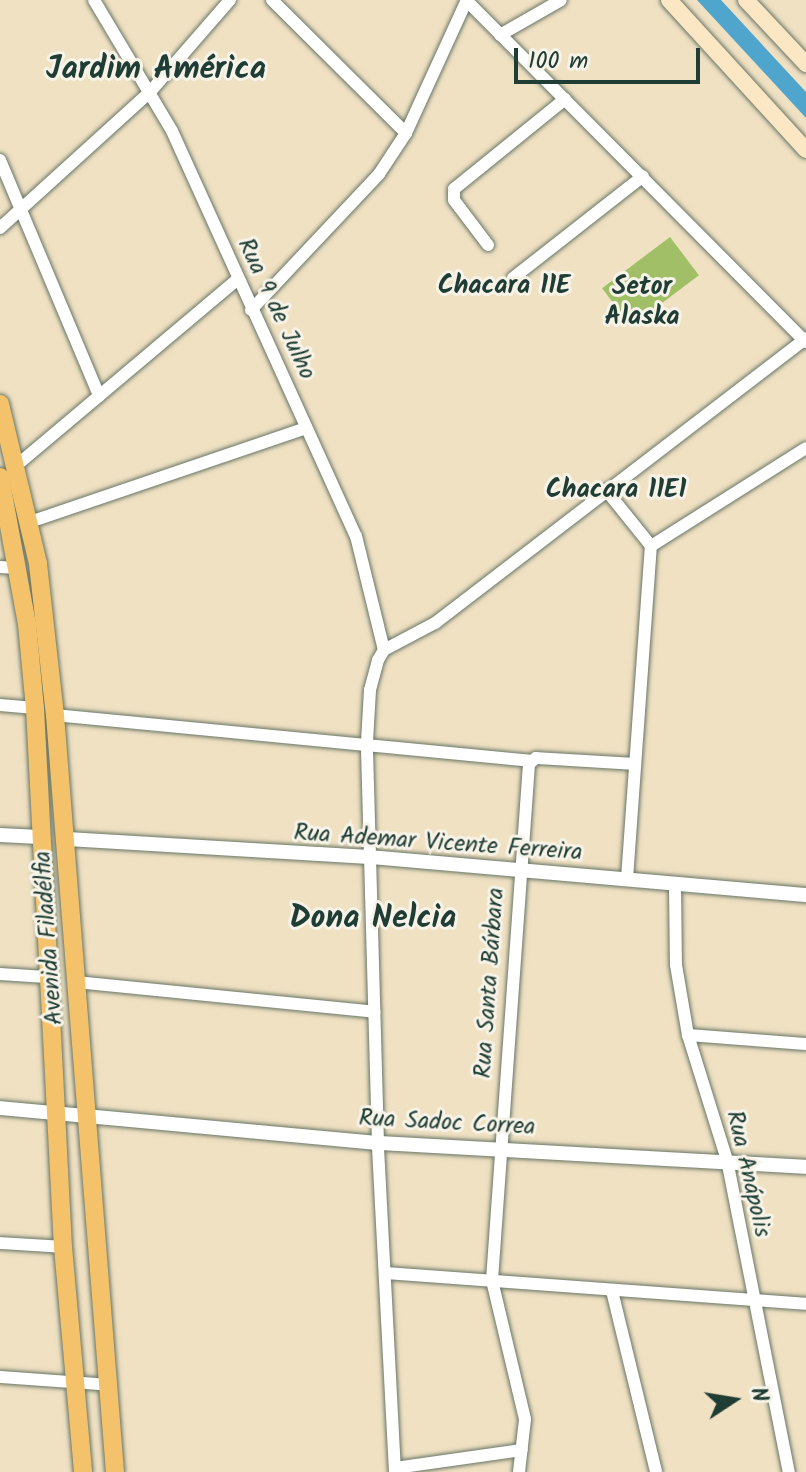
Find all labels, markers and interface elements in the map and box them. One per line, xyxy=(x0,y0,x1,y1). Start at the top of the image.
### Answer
scale bar xyxy=(518,32,704,82)
text: 100 m xyxy=(528,42,588,81)
district label: Jardim América xyxy=(46,51,266,89)
street label: Rua 9 de Julho xyxy=(231,234,321,384)
district label: Chacara 11E xyxy=(438,271,570,303)
district label: Setor Alaska xyxy=(605,272,679,334)
district label: Chacara 11E1 xyxy=(546,475,686,507)
street label: Rua Ademar Vicente Ferreira xyxy=(293,819,583,867)
street label: Avenida Filadélfia xyxy=(29,850,69,1026)
street label: Rua Santa Bárbara xyxy=(469,887,511,1079)
district label: Dona Nelcia xyxy=(290,900,456,938)
street label: Rua Sadoc Correa xyxy=(358,1104,536,1142)
street label: Rua Anápolis xyxy=(719,1108,777,1240)
north arrow xyxy=(694,1360,774,1440)
text: N xyxy=(739,1384,777,1405)

